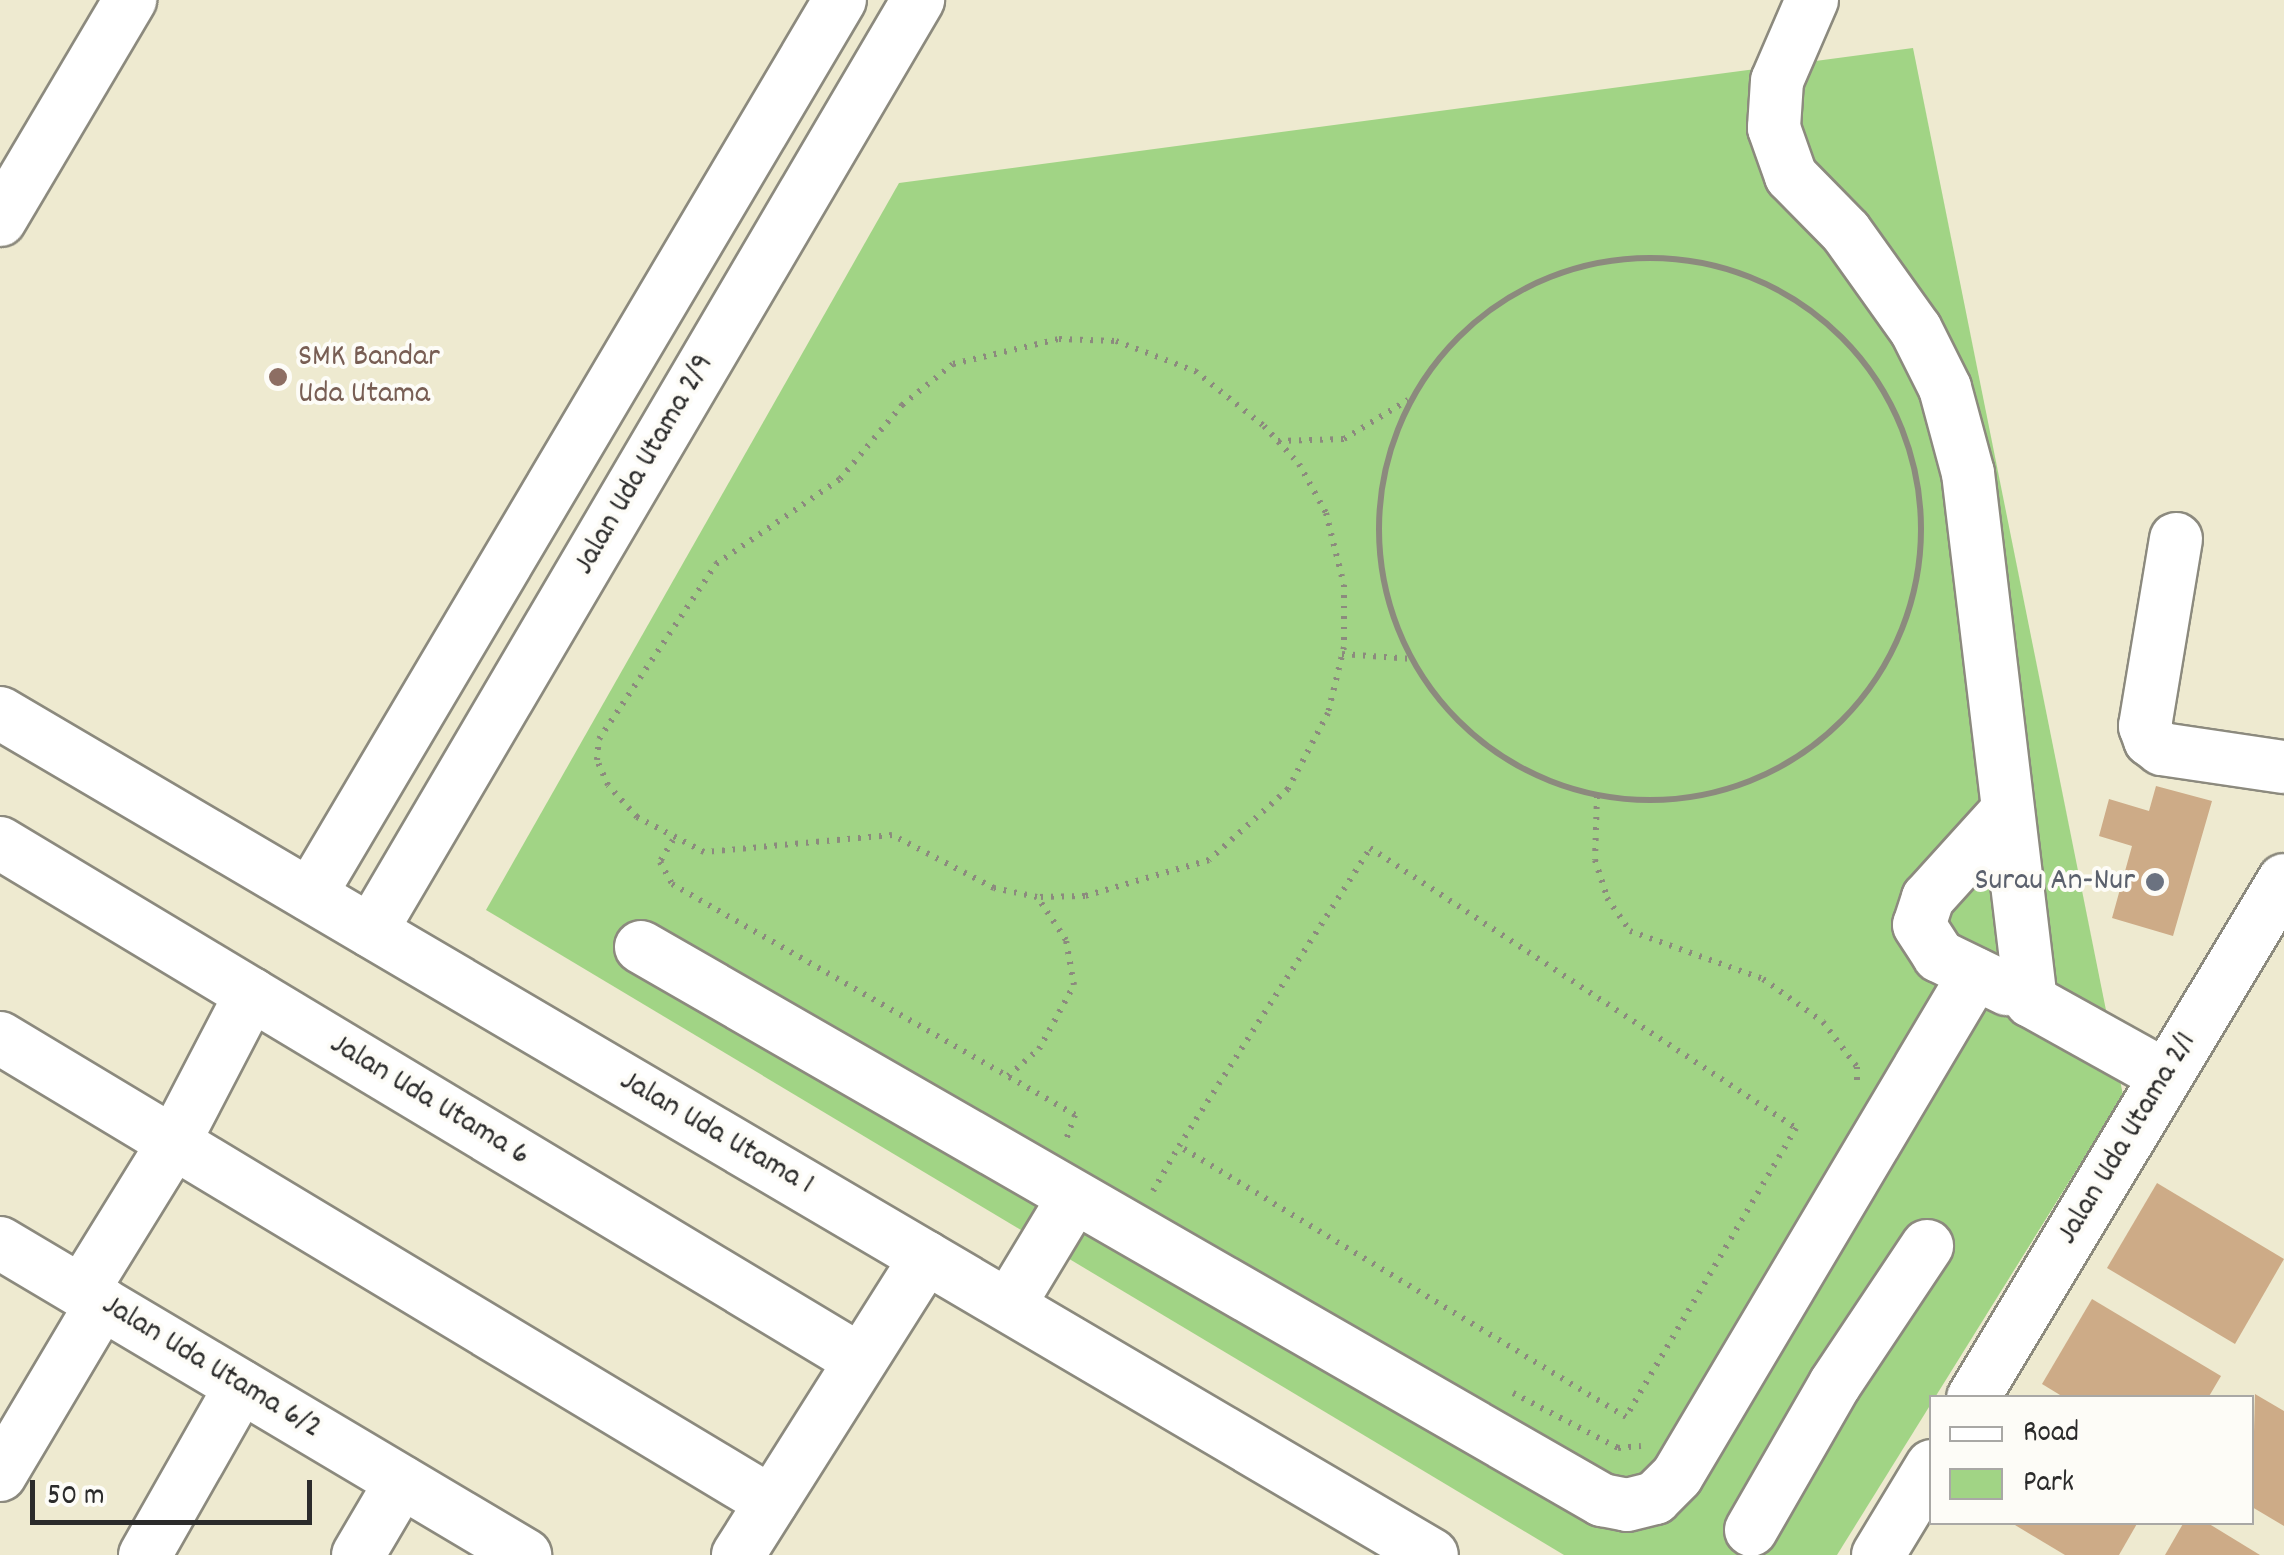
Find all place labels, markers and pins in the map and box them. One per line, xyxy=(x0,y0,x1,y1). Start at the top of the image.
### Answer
place label: SMK Bandar Uda Utama xyxy=(298,340,440,415)
marker: SMK Bandar Uda Utama xyxy=(267,366,289,388)
place label: Surau An-Nur xyxy=(1974,863,2135,901)
marker: Surau An-Nur xyxy=(2144,871,2166,893)

